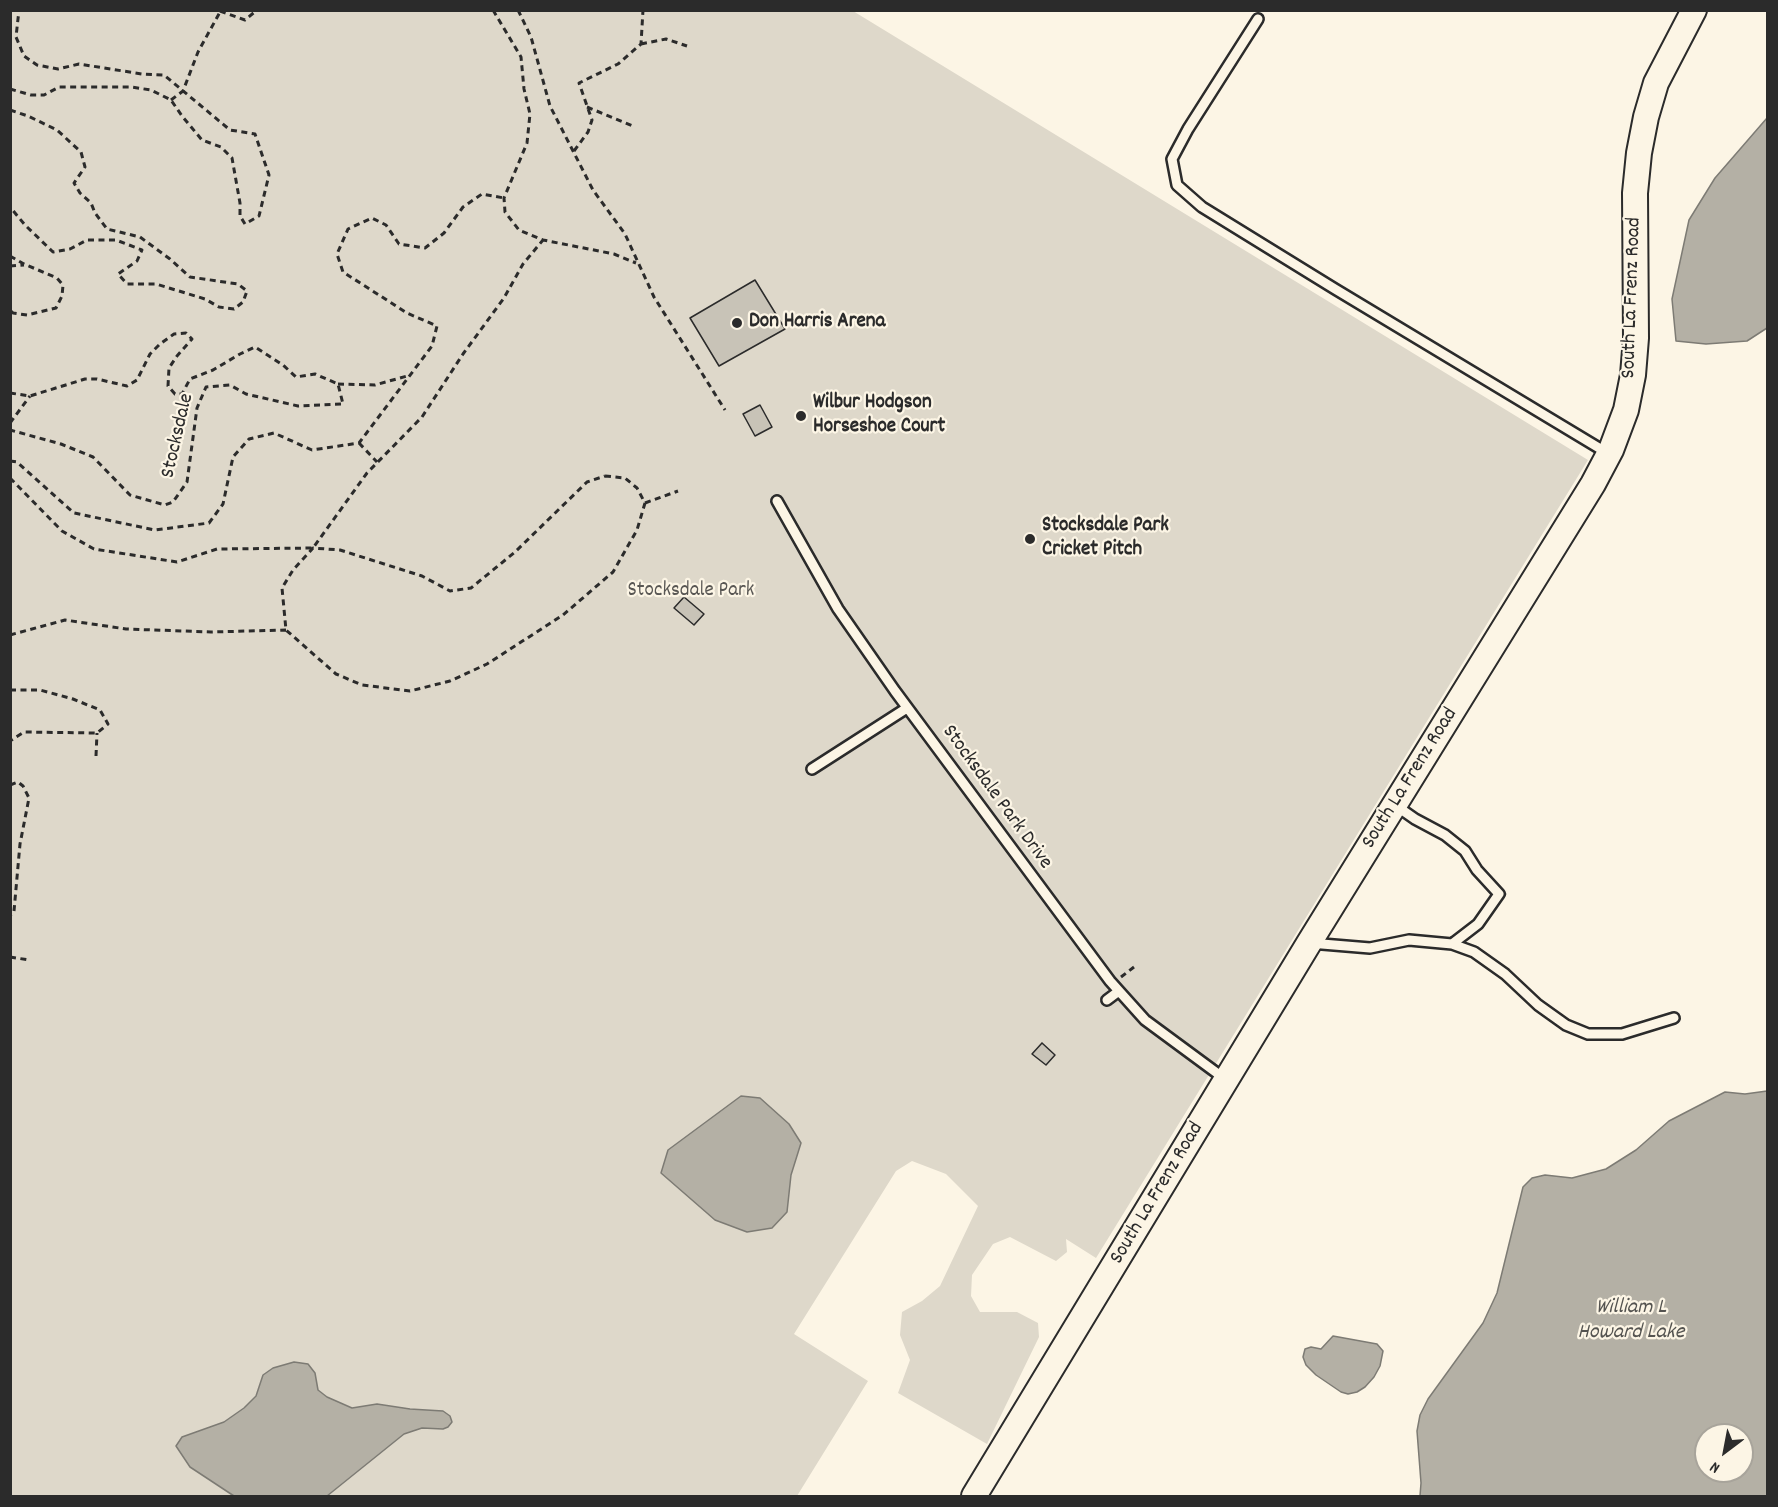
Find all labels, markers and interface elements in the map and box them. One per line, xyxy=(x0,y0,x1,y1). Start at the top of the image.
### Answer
street label: South La Frenz Road xyxy=(1618,217,1648,379)
place label: Don Harris Arena xyxy=(749,310,885,336)
marker: Don Harris Arena xyxy=(730,316,744,330)
street label: Stocksdale xyxy=(157,391,201,481)
place label: Wilbur Hodgson Horseshoe Court xyxy=(813,391,945,441)
marker: Wilbur Hodgson Horseshoe Court xyxy=(794,409,808,423)
place label: Stocksdale Park Cricket Pitch xyxy=(1042,514,1169,564)
marker: Stocksdale Park Cricket Pitch xyxy=(1023,532,1037,546)
park label: Stocksdale Park xyxy=(628,579,754,605)
street label: South La Frenz Road xyxy=(1358,704,1464,854)
street label: Stocksdale Park Drive xyxy=(935,721,1057,875)
street label: South La Frenz Road xyxy=(1106,1118,1210,1270)
water label: William L Howard Lake xyxy=(1577,1296,1685,1348)
north arrow xyxy=(1694,1423,1754,1483)
text: N xyxy=(1706,1455,1725,1479)

